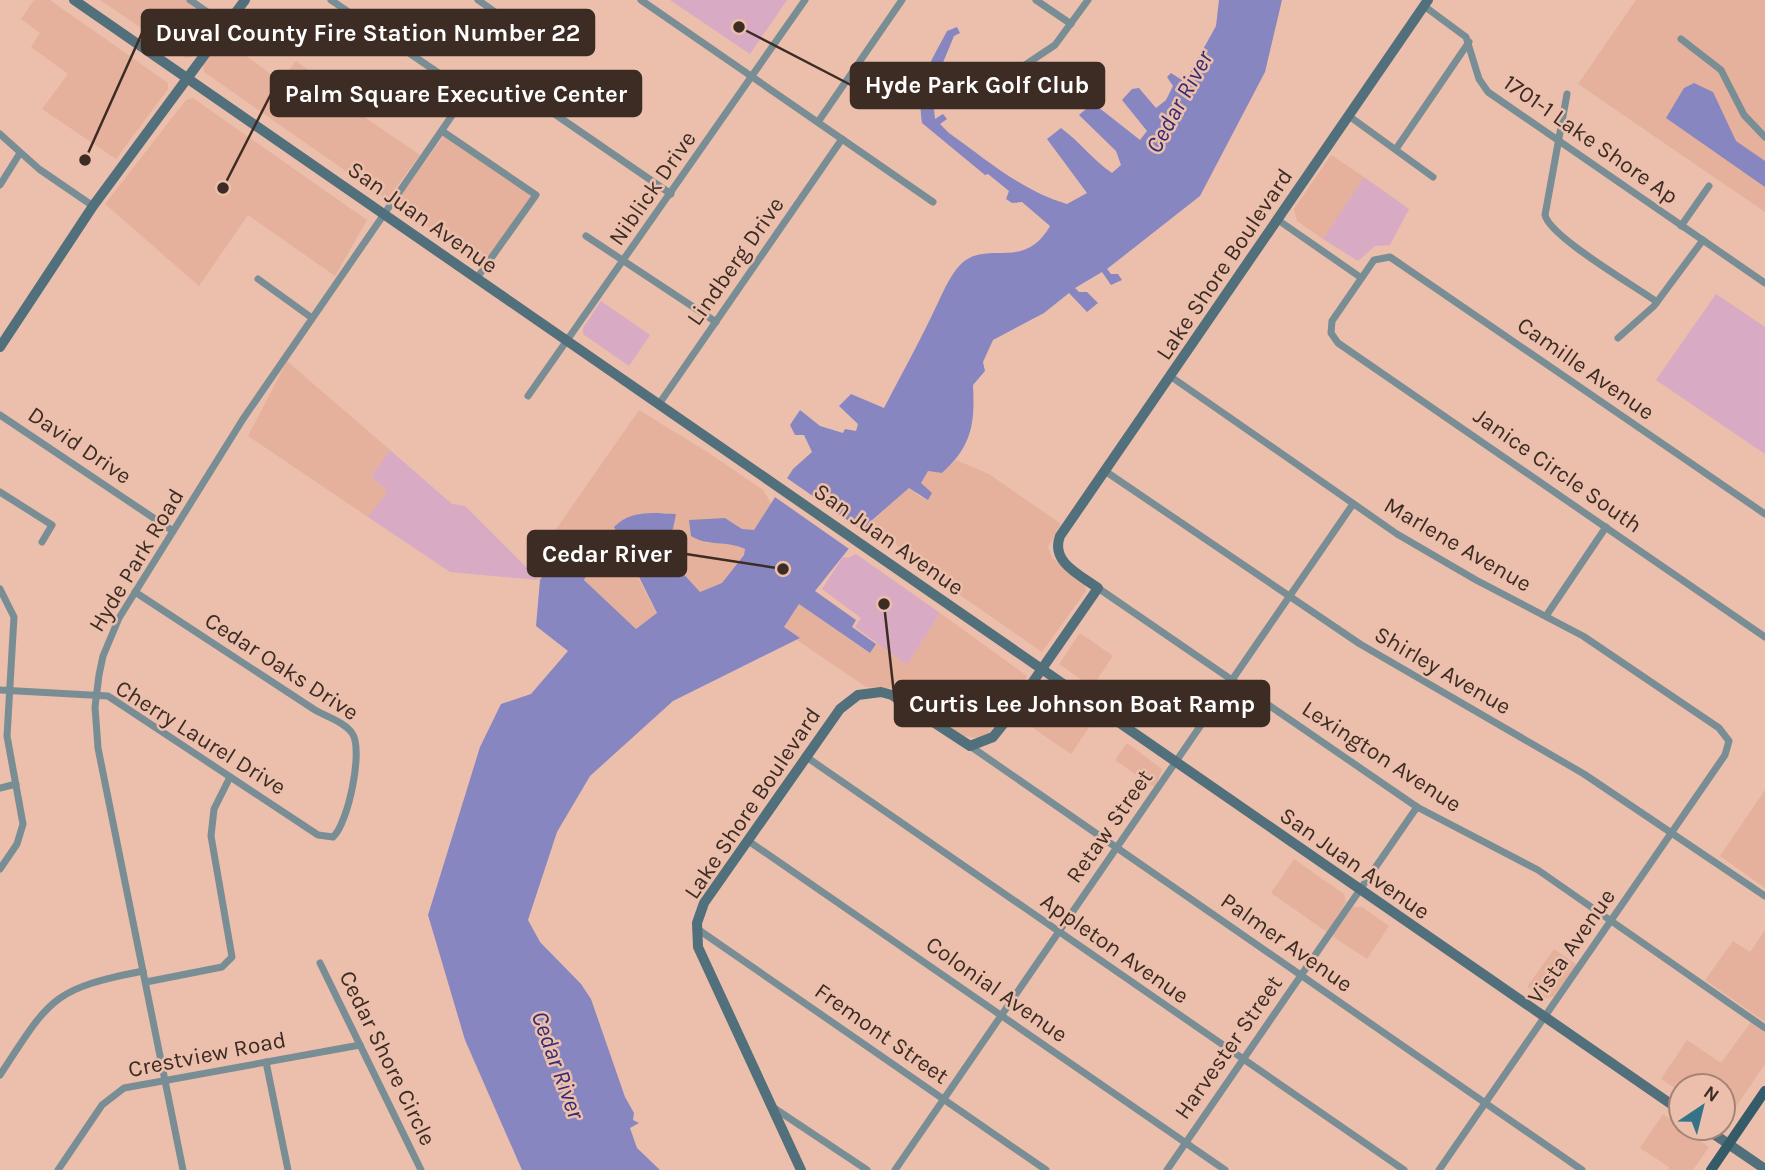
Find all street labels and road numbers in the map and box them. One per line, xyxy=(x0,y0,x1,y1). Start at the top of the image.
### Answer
street label: 1701-1 Lake Shore Ap xyxy=(1498,69,1683,210)
street label: Niblick Drive xyxy=(603,126,702,251)
street label: San Juan Avenue xyxy=(343,156,503,279)
street label: Lake Shore Boulevard xyxy=(1150,164,1298,365)
street label: Lindberg Drive xyxy=(681,192,790,331)
street label: Camille Avenue xyxy=(1512,311,1659,426)
street label: David Drive xyxy=(23,401,137,490)
street label: Janice Circle South xyxy=(1468,402,1647,539)
street label: San Juan Avenue xyxy=(809,478,969,601)
street label: Hyde Park Road xyxy=(83,484,190,637)
street label: Marlene Avenue xyxy=(1379,491,1536,598)
street label: Cedar Oaks Drive xyxy=(200,607,364,726)
street label: Shirley Avenue xyxy=(1370,620,1516,720)
street label: Cherry Laurel Drive xyxy=(111,674,291,801)
street label: Lexington Avenue xyxy=(1297,695,1466,818)
street label: Lake Shore Boulevard xyxy=(678,703,826,904)
street label: Retaw Street xyxy=(1060,764,1159,888)
street label: San Juan Avenue xyxy=(1275,802,1435,925)
street label: Vista Avenue xyxy=(1522,884,1621,1009)
street label: Appleton Avenue xyxy=(1035,887,1194,1010)
street label: Palmer Avenue xyxy=(1216,887,1358,998)
street label: Colonial Avenue xyxy=(921,931,1073,1048)
street label: Cedar Shore Circle xyxy=(333,966,442,1150)
street label: Harvester Street xyxy=(1169,970,1288,1124)
street label: Fremont Street xyxy=(810,977,954,1090)
street label: Crestview Road xyxy=(126,1026,288,1083)

